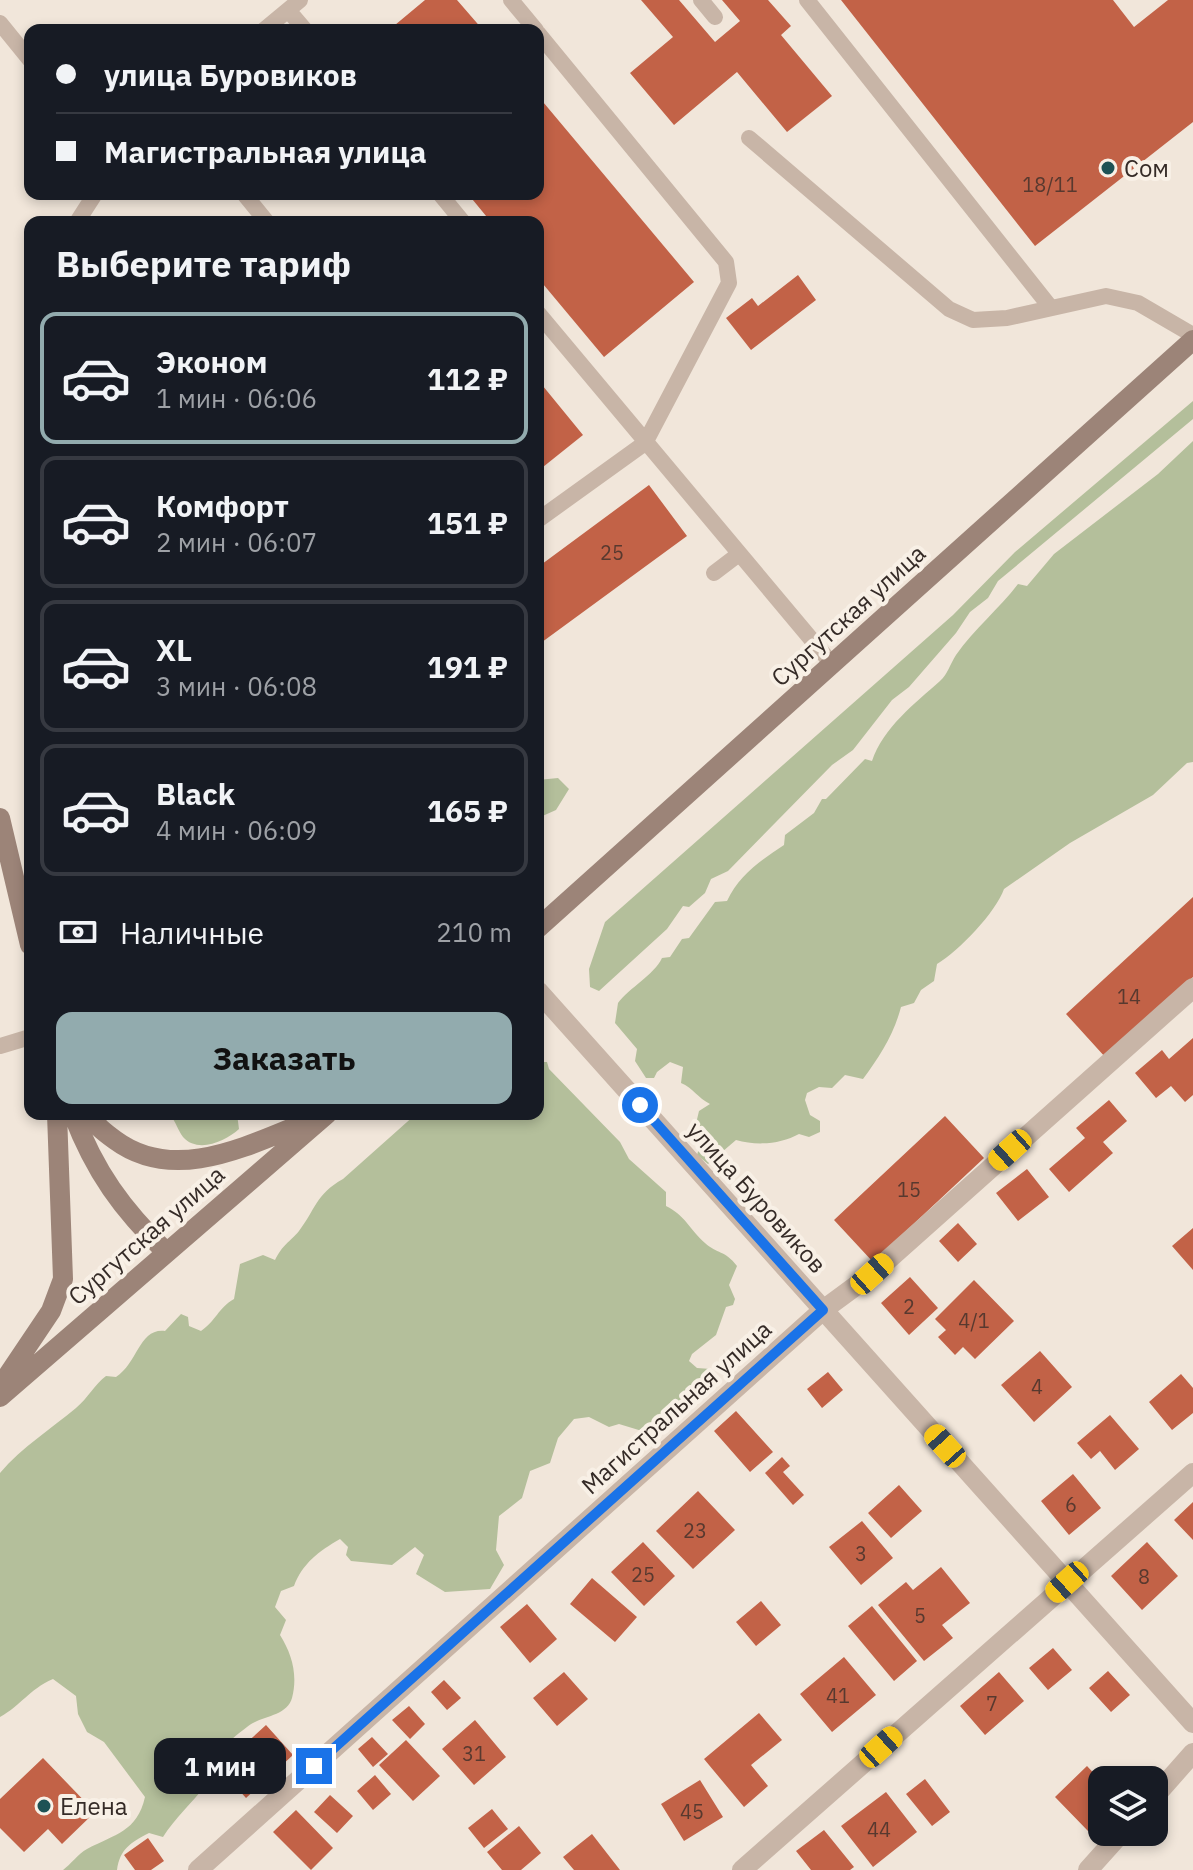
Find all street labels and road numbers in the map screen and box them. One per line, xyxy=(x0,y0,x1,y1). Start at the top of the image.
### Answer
street label: Сургутская улица xyxy=(764,537,932,693)
street label: улица Буровиков xyxy=(680,1114,834,1280)
street label: Сургутская улица xyxy=(61,1158,231,1312)
street label: Магистральная улица xyxy=(574,1313,778,1501)

